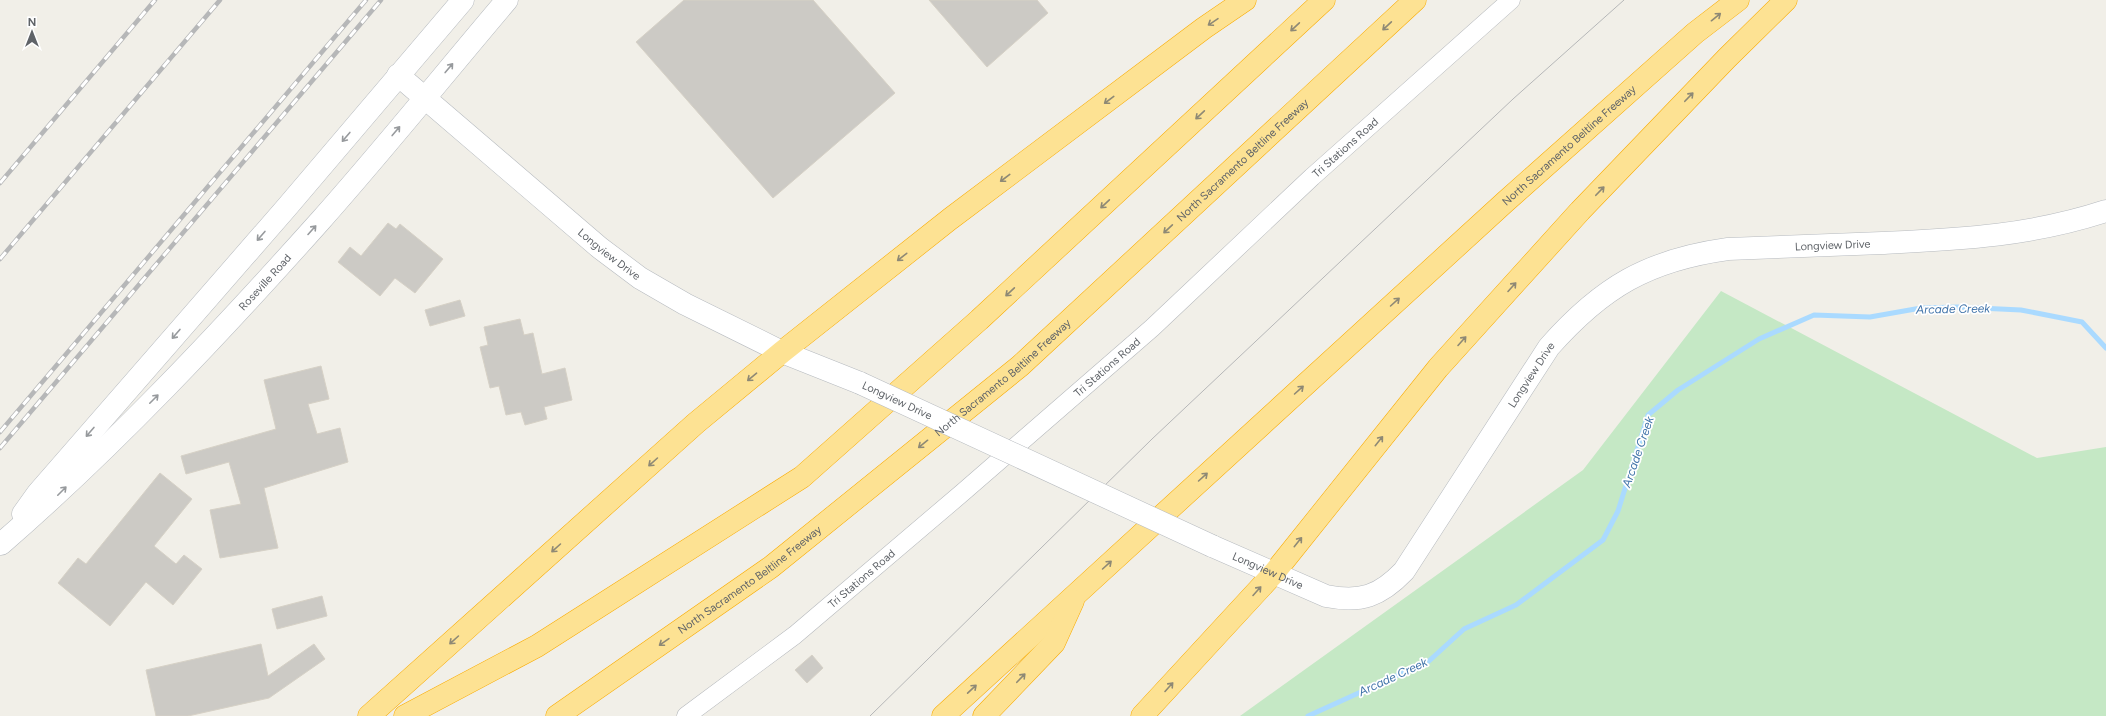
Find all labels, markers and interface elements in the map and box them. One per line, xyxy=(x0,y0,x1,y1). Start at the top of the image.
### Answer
north arrow xyxy=(12,12,52,52)
one-way arrow xyxy=(1711,12,1722,21)
text: N xyxy=(28,16,36,29)
one-way arrow xyxy=(1208,18,1219,26)
one-way arrow xyxy=(1290,22,1301,31)
one-way arrow xyxy=(1382,22,1392,31)
one-way arrow xyxy=(445,63,454,73)
street label: North Sacramento Beltline Freeway xyxy=(1499,82,1639,208)
one-way arrow xyxy=(1685,92,1694,102)
one-way arrow xyxy=(1103,95,1114,104)
street label: North Sacramento Beltline Freeway xyxy=(1174,96,1311,224)
one-way arrow xyxy=(1195,110,1205,120)
street label: Tri Stations Road xyxy=(1310,115,1381,180)
one-way arrow xyxy=(392,126,401,137)
one-way arrow xyxy=(341,132,350,142)
one-way arrow xyxy=(999,173,1010,182)
one-way arrow xyxy=(1595,186,1604,196)
one-way arrow xyxy=(1100,199,1110,208)
one-way arrow xyxy=(1163,224,1173,234)
one-way arrow xyxy=(307,225,317,235)
street label: Longview Drive xyxy=(575,226,643,283)
one-way arrow xyxy=(257,231,266,241)
street label: Longview Drive xyxy=(1795,237,1871,253)
street label: Roseville Road xyxy=(236,251,294,313)
one-way arrow xyxy=(896,253,907,261)
one-way arrow xyxy=(1507,282,1516,292)
one-way arrow xyxy=(1005,287,1015,297)
one-way arrow xyxy=(1390,297,1400,307)
water label: Arcade Creek xyxy=(1915,301,1991,317)
street label: North Sacramento Beltline Freeway xyxy=(932,316,1073,439)
one-way arrow xyxy=(171,329,180,340)
street label: Tri Stations Road xyxy=(1071,335,1143,399)
one-way arrow xyxy=(1458,336,1467,346)
street label: Longview Drive xyxy=(1505,339,1557,410)
one-way arrow xyxy=(747,372,757,381)
street label: Longview Drive xyxy=(860,378,934,422)
one-way arrow xyxy=(1294,385,1304,394)
one-way arrow xyxy=(149,394,159,404)
water label: Arcade Creek xyxy=(1619,414,1657,490)
one-way arrow xyxy=(86,427,95,437)
one-way arrow xyxy=(1375,435,1384,446)
one-way arrow xyxy=(918,440,929,448)
one-way arrow xyxy=(648,457,659,466)
one-way arrow xyxy=(1198,473,1208,482)
one-way arrow xyxy=(57,486,67,495)
street label: North Sacramento Beltline Freeway xyxy=(675,523,824,636)
one-way arrow xyxy=(1294,537,1302,548)
one-way arrow xyxy=(552,543,562,552)
street label: Tri Stations Road xyxy=(825,546,897,611)
street label: Longview Drive xyxy=(1231,549,1305,592)
one-way arrow xyxy=(1102,560,1112,570)
one-way arrow xyxy=(1252,586,1261,596)
one-way arrow xyxy=(449,635,459,645)
one-way arrow xyxy=(659,638,670,646)
water label: Arcade Creek xyxy=(1356,655,1431,699)
one-way arrow xyxy=(1016,673,1026,683)
one-way arrow xyxy=(1164,682,1174,692)
one-way arrow xyxy=(967,685,977,694)

